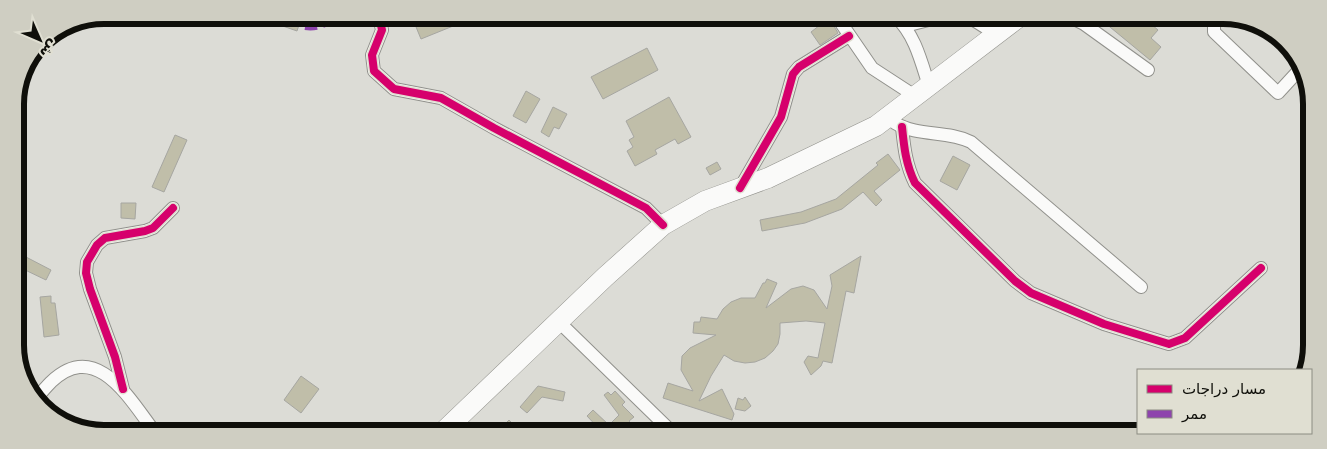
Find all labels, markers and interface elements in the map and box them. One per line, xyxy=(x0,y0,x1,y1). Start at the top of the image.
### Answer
north arrow xyxy=(15,15,65,65)
text: ش xyxy=(37,37,62,62)
legend xyxy=(1137,369,1312,434)
text: مسار دراجات xyxy=(1182,380,1266,398)
text: ممر xyxy=(1181,405,1207,423)

